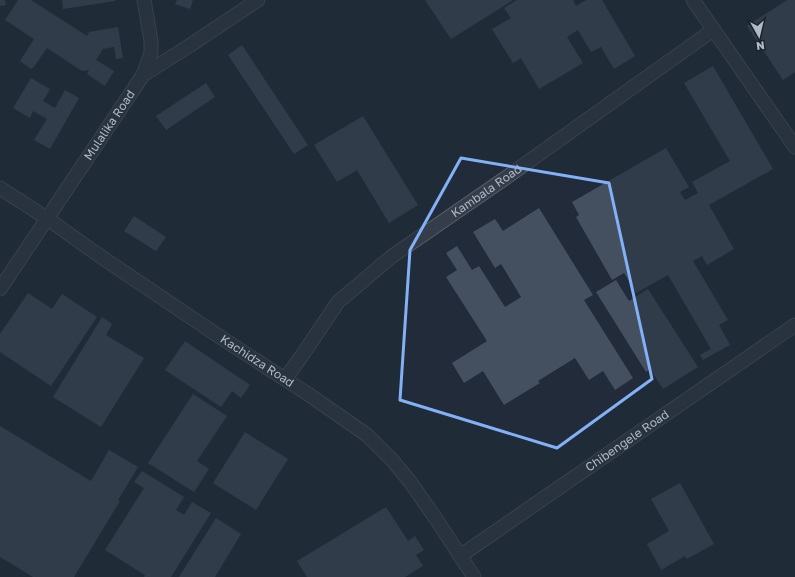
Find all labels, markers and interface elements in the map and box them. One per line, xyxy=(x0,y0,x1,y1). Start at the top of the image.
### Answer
north arrow xyxy=(739,16,779,56)
text: N xyxy=(755,39,766,53)
street label: Mulalika Road xyxy=(80,87,138,163)
street label: Kambala Road xyxy=(448,161,524,220)
street label: Kachidza Road xyxy=(218,331,297,390)
street label: Chibengele Road xyxy=(582,406,671,474)

